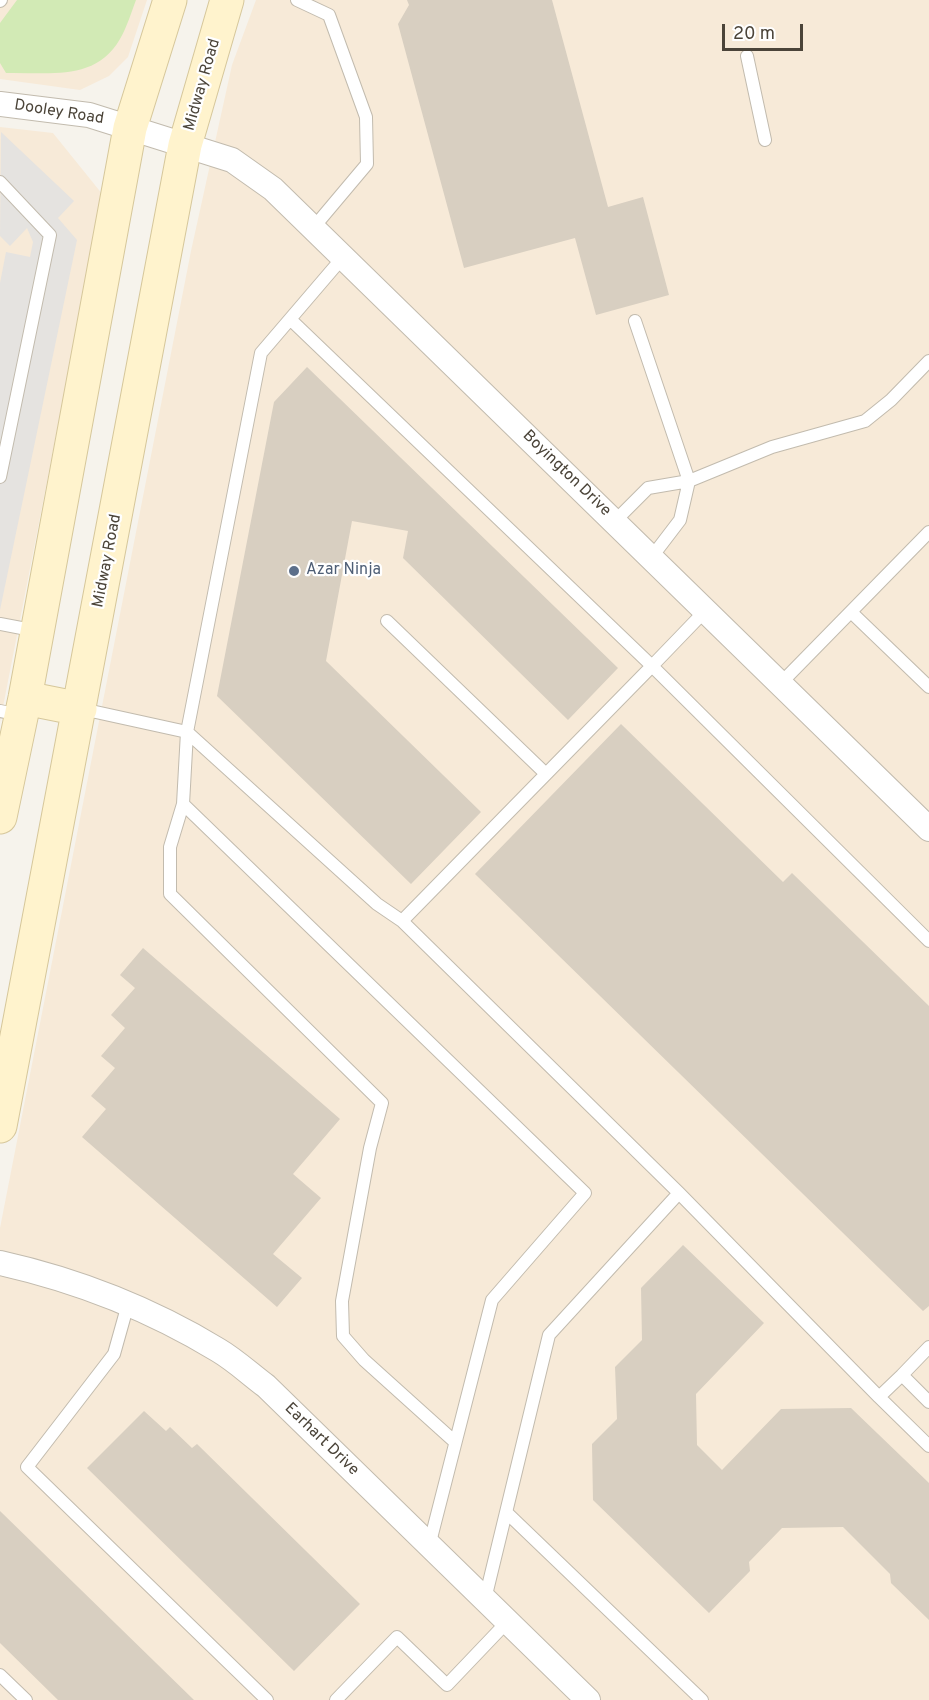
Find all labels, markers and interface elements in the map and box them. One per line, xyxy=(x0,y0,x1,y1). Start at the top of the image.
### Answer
scale bar xyxy=(725,12,806,50)
text: 20 m xyxy=(733,23,775,46)
street label: Midway Road xyxy=(181,37,225,133)
street label: Dooley Road xyxy=(13,96,105,130)
street label: Boyington Drive xyxy=(518,427,614,521)
street label: Midway Road xyxy=(90,513,126,609)
place label: Azar Ninja xyxy=(306,561,381,581)
marker: Azar Ninja xyxy=(287,564,301,578)
street label: Earhart Drive xyxy=(280,1400,362,1480)

